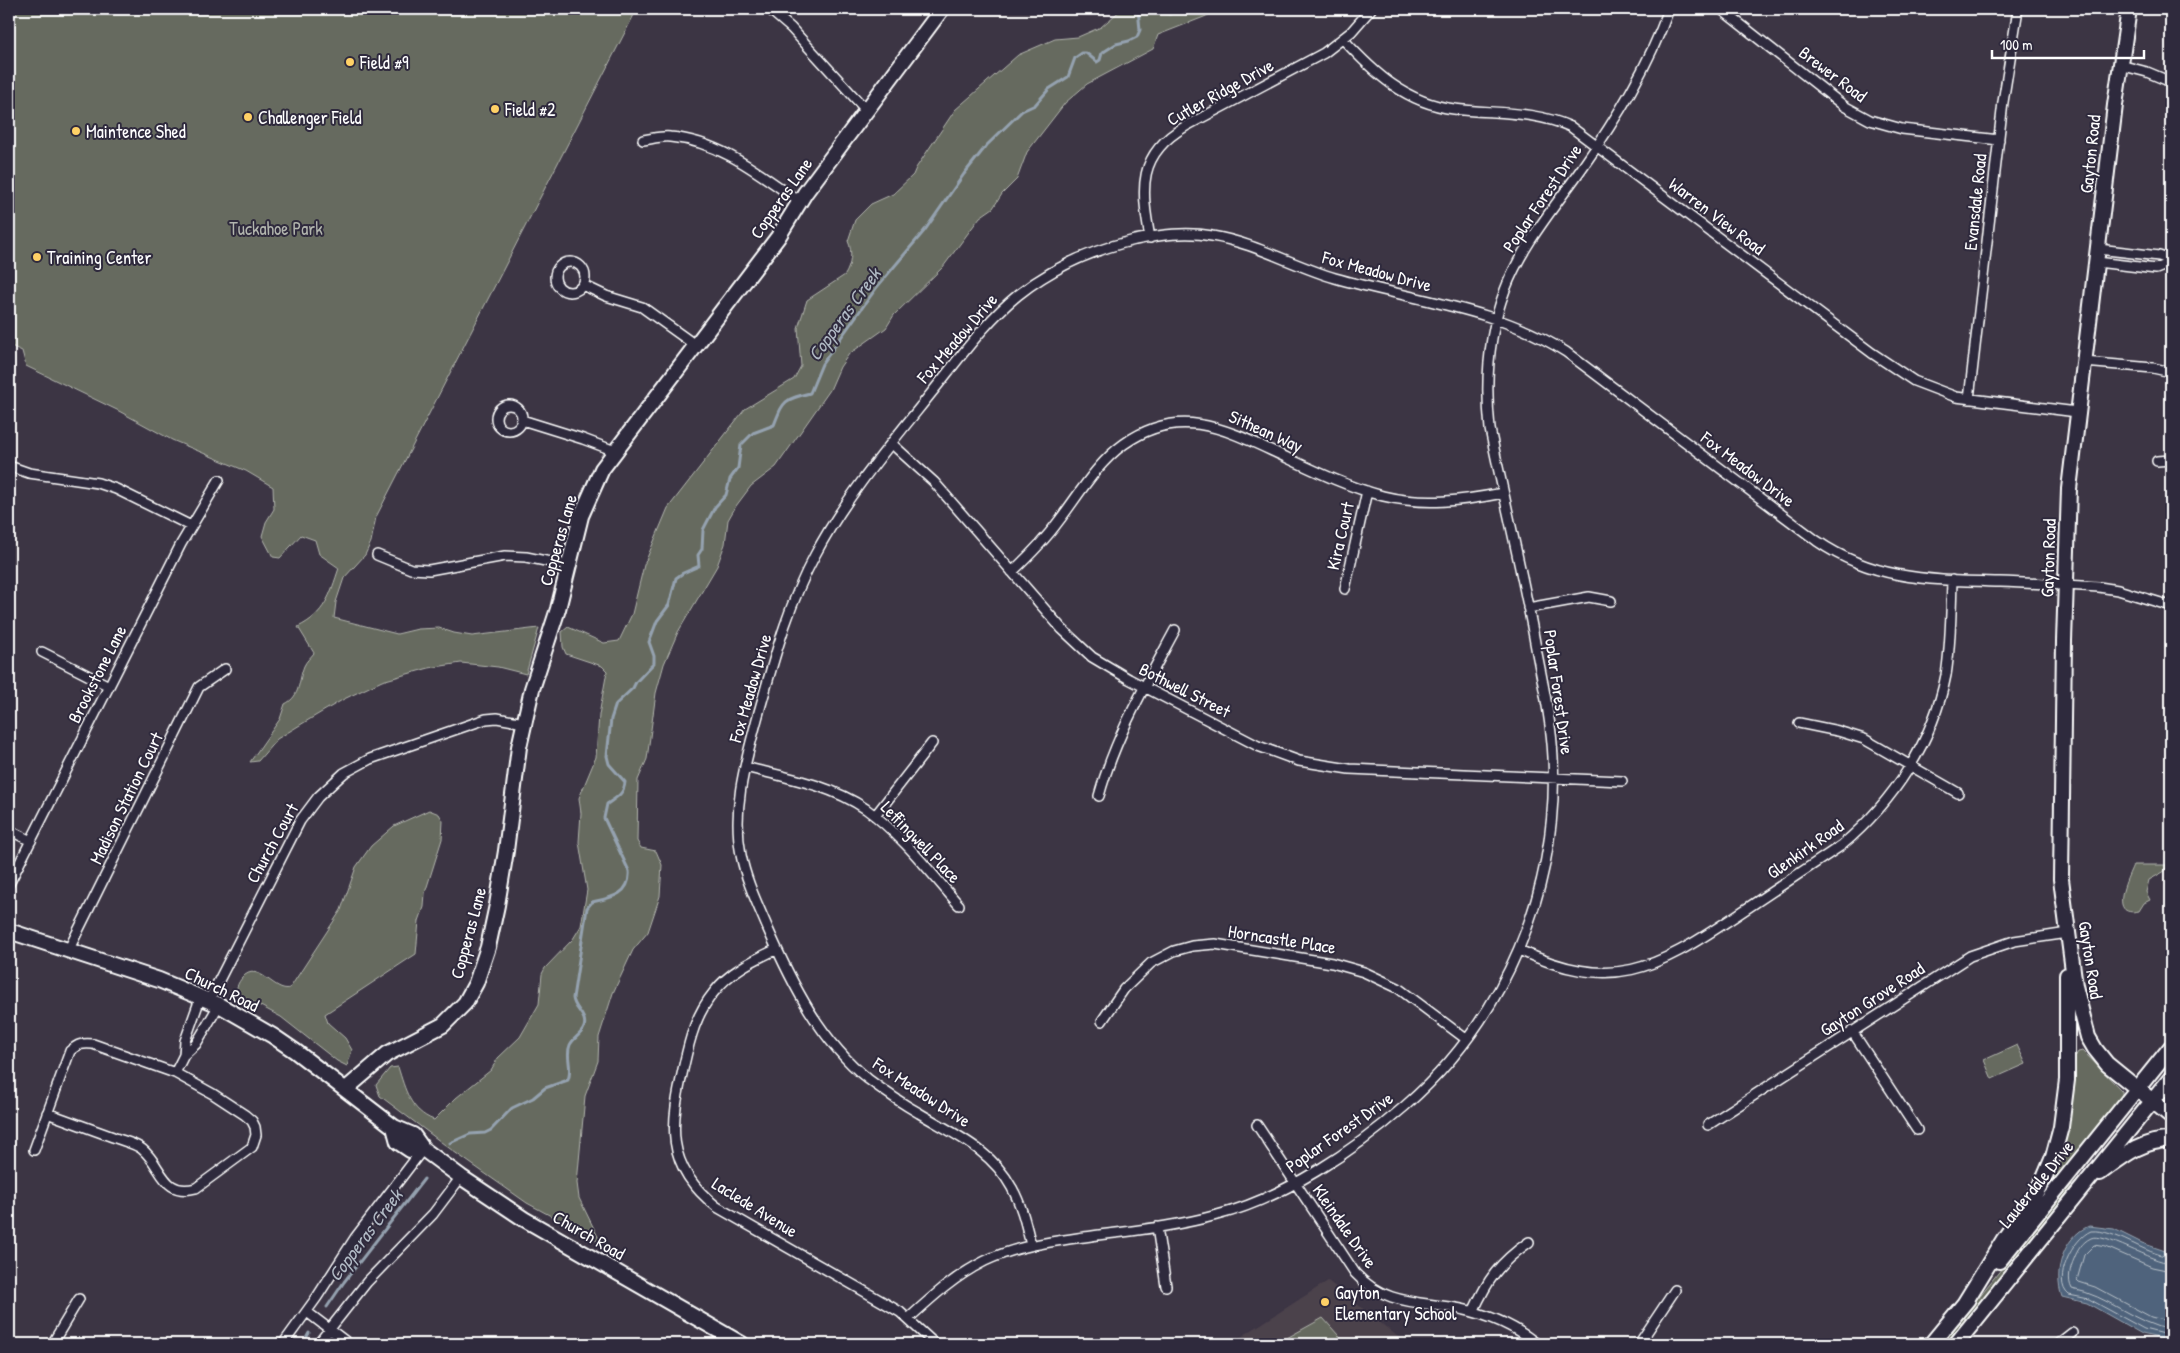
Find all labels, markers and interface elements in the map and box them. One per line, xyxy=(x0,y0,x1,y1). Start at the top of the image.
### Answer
scale bar xyxy=(1992,28,2145,60)
text: 100 m xyxy=(2000,34,2033,55)
street label: Brewer Road xyxy=(1794,40,1872,108)
place label: Field #9 xyxy=(359,50,409,75)
street label: Cutler Ridge Drive xyxy=(1162,52,1278,132)
marker: Field #9 xyxy=(344,56,356,68)
place label: Field #2 xyxy=(504,97,556,122)
marker: Field #2 xyxy=(489,103,501,115)
place label: Challenger Field xyxy=(258,105,362,130)
marker: Challenger Field xyxy=(242,111,254,123)
street label: Gayton Road xyxy=(2073,114,2107,194)
place label: Maintence Shed xyxy=(86,119,186,144)
marker: Maintence Shed xyxy=(70,125,82,137)
street label: Poplar Forest Drive xyxy=(1496,139,1588,257)
street label: Copperas Lane xyxy=(744,152,818,244)
street label: Evansdale Road xyxy=(1958,152,1992,252)
street label: Warren View Road xyxy=(1664,171,1770,261)
park label: Tuckahoe Park xyxy=(229,216,323,241)
street label: Fox Meadow Drive xyxy=(1319,244,1434,298)
place label: Training Center xyxy=(47,245,151,270)
marker: Training Center xyxy=(31,251,43,263)
water label: Copperas Creek xyxy=(801,261,888,366)
street label: Fox Meadow Drive xyxy=(910,288,1003,389)
street label: Sithean Way xyxy=(1225,404,1307,458)
street label: Fox Meadow Drive xyxy=(1695,425,1800,513)
street label: Copperas Lane xyxy=(533,491,583,589)
street label: Kira Court xyxy=(1320,499,1360,572)
street label: Gayton Road xyxy=(2034,518,2062,598)
street label: Brookstone Lane xyxy=(62,621,132,727)
street label: Poplar Forest Drive xyxy=(1538,628,1580,756)
street label: Fox Meadow Drive xyxy=(722,631,777,746)
street label: Bothwell Street xyxy=(1135,656,1236,724)
street label: Madison Station Court xyxy=(83,727,169,868)
street label: Leffingwell Place xyxy=(875,795,967,889)
street label: Church Court xyxy=(240,798,305,887)
street label: Glenkirk Road xyxy=(1762,813,1848,885)
street label: Copperas Lane xyxy=(444,884,492,982)
street label: Horncastle Place xyxy=(1226,918,1338,960)
street label: Gayton Road xyxy=(2073,919,2109,1001)
street label: Gayton Grove Road xyxy=(1815,956,1929,1042)
street label: Church Road xyxy=(181,960,263,1018)
street label: Fox Meadow Drive xyxy=(867,1051,976,1133)
street label: Poplar Forest Drive xyxy=(1280,1086,1398,1178)
street label: Lauderdale Drive xyxy=(1993,1135,2079,1233)
street label: Laclede Avenue xyxy=(707,1171,803,1243)
street label: Kleindale Drive xyxy=(1307,1179,1383,1273)
water label: Copperas Creek xyxy=(322,1182,409,1286)
street label: Church Road xyxy=(548,1204,630,1266)
place label: Gayton Elementary School xyxy=(1335,1280,1457,1326)
marker: Gayton Elementary School xyxy=(1319,1296,1331,1308)

